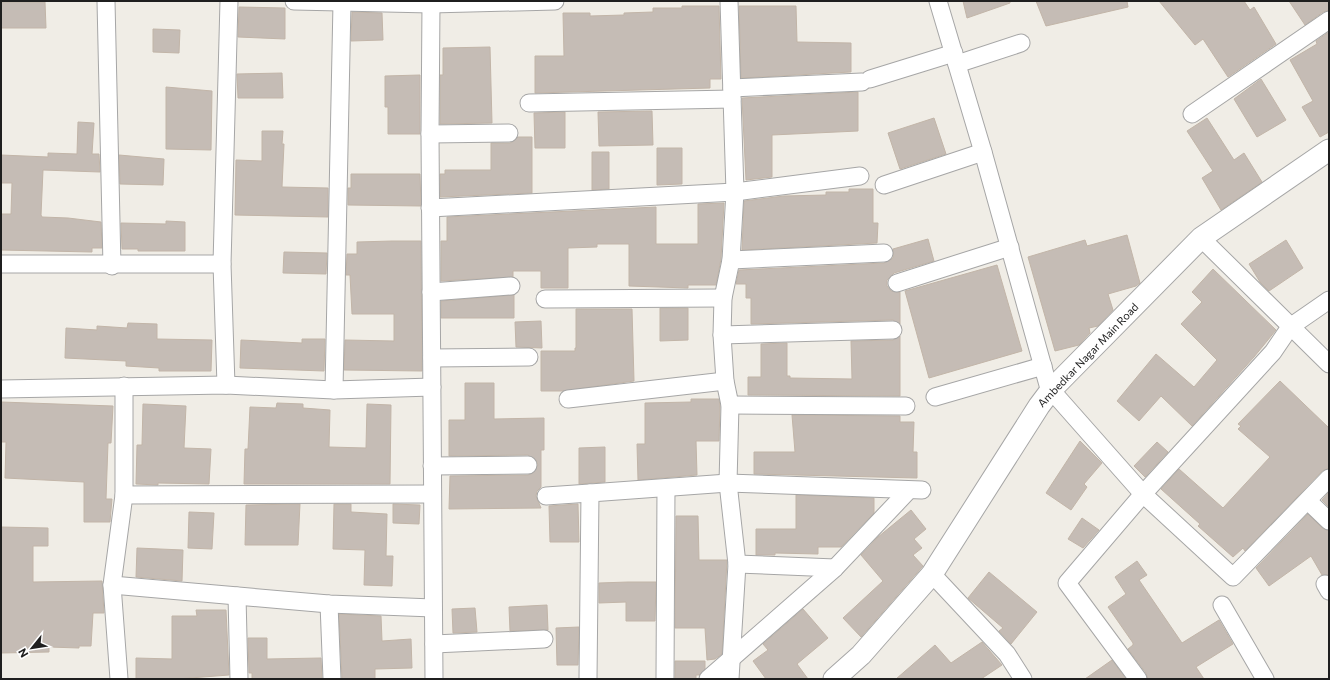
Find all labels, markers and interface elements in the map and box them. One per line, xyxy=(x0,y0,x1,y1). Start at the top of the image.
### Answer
street label: Ambedkar Nagar Main Road xyxy=(1035,300,1141,409)
north arrow xyxy=(12,628,52,668)
text: N xyxy=(15,646,31,660)

